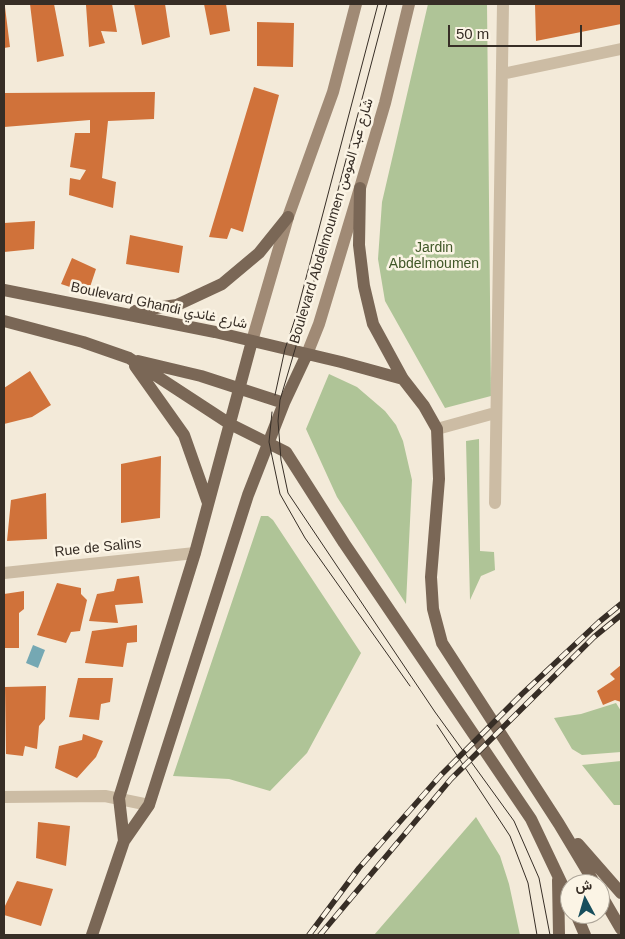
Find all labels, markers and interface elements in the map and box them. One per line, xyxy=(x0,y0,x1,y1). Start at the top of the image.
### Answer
scale bar xyxy=(450,15,584,47)
text: 50 m xyxy=(456,25,489,42)
street label: Boulevard Abdelmoumen شارع عبد المومن xyxy=(287,96,377,346)
park label: Jardin Abdelmoumen xyxy=(389,240,479,272)
street label: Boulevard Ghandi شارع غاندي xyxy=(69,279,249,333)
street label: Rue de Salins xyxy=(54,535,142,561)
north arrow xyxy=(560,874,610,924)
text: ش xyxy=(574,876,593,894)

